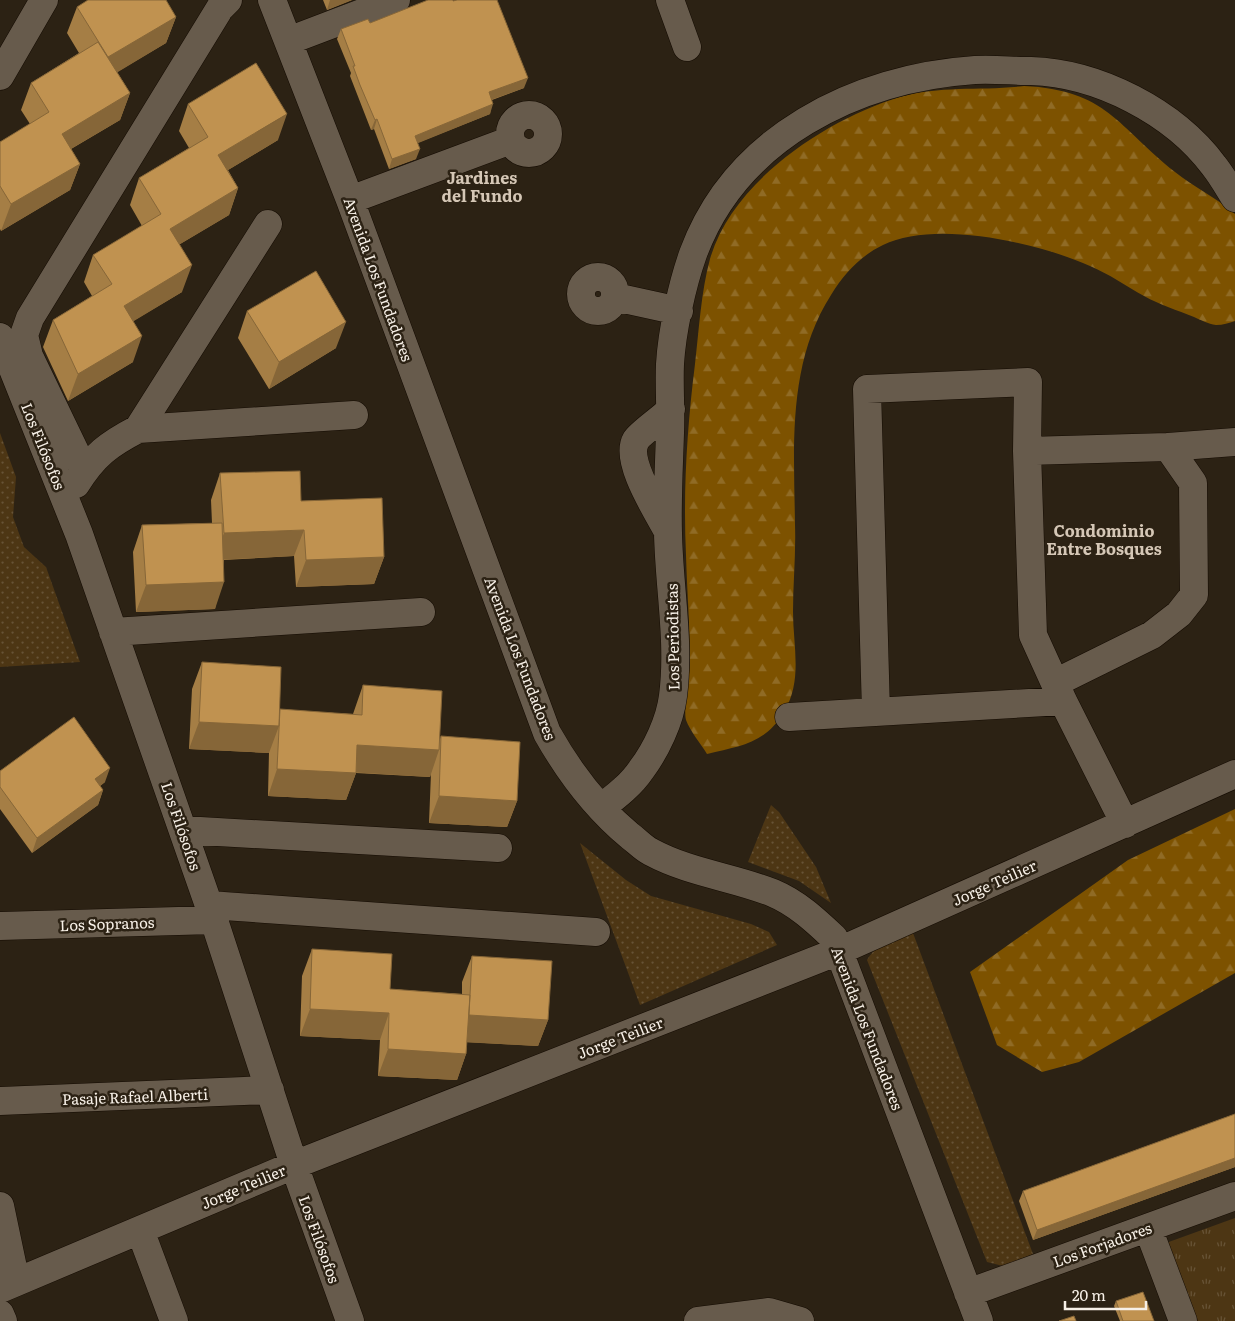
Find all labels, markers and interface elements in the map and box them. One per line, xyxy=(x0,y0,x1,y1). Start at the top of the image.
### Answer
district label: Jardines del Fundo xyxy=(442,165,522,207)
street label: Avenida Los Fundadores xyxy=(339,194,420,365)
street label: Los Filósofos xyxy=(16,399,72,493)
district label: Condominio Entre Bosques xyxy=(1046,518,1162,560)
street label: Avenida Los Fundadores xyxy=(479,573,563,743)
street label: Los Periodistas xyxy=(660,583,684,691)
street label: Los Filósofos xyxy=(156,779,208,873)
street label: Jorge Teilier xyxy=(948,853,1040,911)
street label: Los Sopranos xyxy=(59,910,155,936)
street label: Avenida Los Fundadores xyxy=(826,943,910,1113)
street label: Jorge Teilier xyxy=(574,1010,666,1064)
street label: Pasaje Rafael Alberti xyxy=(62,1082,208,1110)
street label: Jorge Teilier xyxy=(197,1158,289,1214)
street label: Los Filósofos xyxy=(293,1192,347,1286)
street label: Los Forjadores xyxy=(1049,1215,1155,1273)
scale bar xyxy=(1065,1278,1146,1310)
text: 20 m xyxy=(1072,1283,1106,1306)

